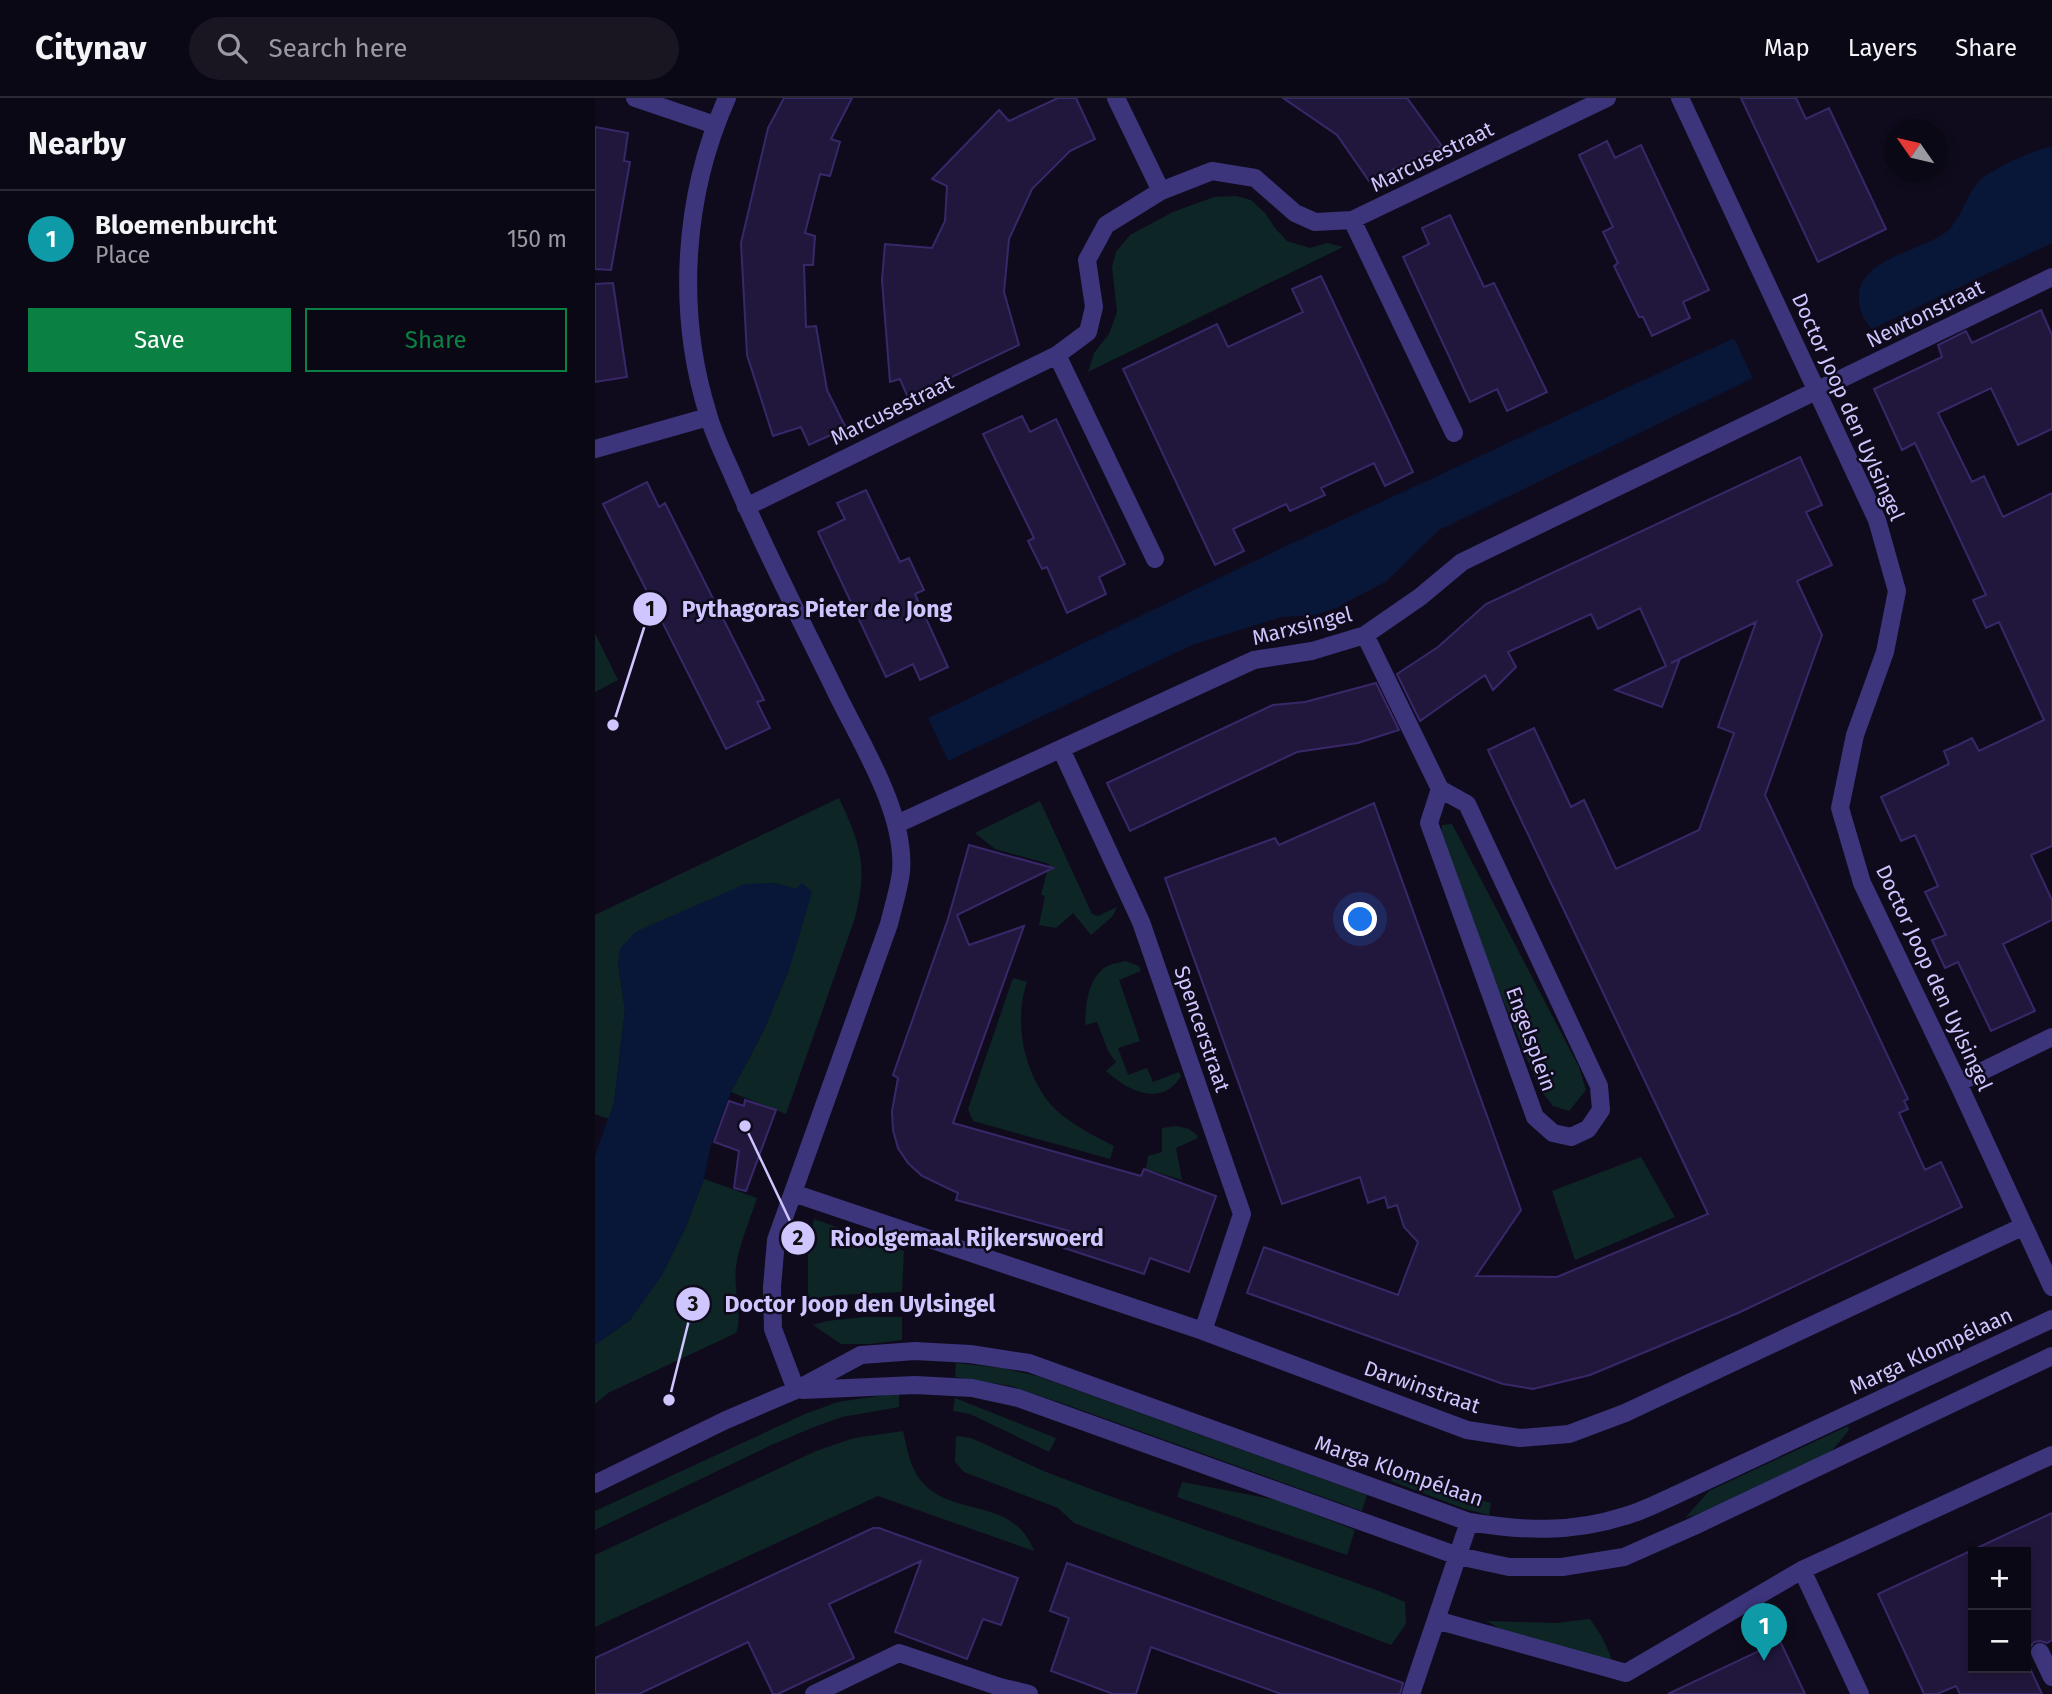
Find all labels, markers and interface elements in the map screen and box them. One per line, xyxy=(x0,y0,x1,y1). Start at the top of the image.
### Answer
search box xyxy=(189,17,679,80)
text: Citynav xyxy=(35,28,147,68)
icon: search xyxy=(213,29,251,67)
text: Search here xyxy=(269,33,407,64)
text: Map xyxy=(1764,34,1810,62)
text: Layers xyxy=(1848,34,1917,62)
text: Share xyxy=(1955,34,2017,62)
street label: Marcusestraat xyxy=(1366,116,1498,198)
north arrow xyxy=(1884,119,1947,182)
text: Nearby xyxy=(28,126,126,162)
text: Bloemenburcht xyxy=(95,210,277,241)
text: 1 xyxy=(46,225,56,253)
text: 150 m xyxy=(507,225,567,253)
text: Place xyxy=(95,241,150,269)
street label: Newtonstraat xyxy=(1862,274,1988,354)
street label: Doctor Joop den Uylsingel xyxy=(1786,289,1910,525)
button: Save xyxy=(28,308,291,372)
button: Share xyxy=(305,308,567,372)
street label: Marcusestraat xyxy=(826,369,958,451)
callout: Pythagoras Pieter de Jong xyxy=(632,587,966,631)
text: Pythagoras Pieter de Jong xyxy=(682,595,953,623)
text: 1 xyxy=(645,596,655,622)
street label: Marxsingel xyxy=(1249,601,1355,651)
street label: Doctor Joop den Uylsingel xyxy=(1870,861,1998,1095)
your location xyxy=(1343,902,1377,936)
street label: Spencerstraat xyxy=(1168,963,1236,1096)
street label: Engelsplein xyxy=(1500,983,1562,1095)
callout: Rioolgemaal Rijkerswoerd xyxy=(781,1216,1117,1260)
text: Rioolgemaal Rijkerswoerd xyxy=(830,1224,1104,1252)
text: 2 xyxy=(793,1225,804,1251)
callout: Doctor Joop den Uylsingel xyxy=(676,1282,1010,1326)
text: Doctor Joop den Uylsingel xyxy=(725,1290,996,1318)
text: 3 xyxy=(687,1291,699,1317)
street label: Marga Klompélaan xyxy=(1845,1302,2017,1400)
street label: Darwinstraat xyxy=(1360,1355,1484,1419)
street label: Marga Klompélaan xyxy=(1311,1430,1487,1512)
map controls xyxy=(1968,1547,2031,1673)
button: + xyxy=(1968,1547,2031,1610)
pin: 1 xyxy=(1741,1603,1787,1661)
button: − xyxy=(1968,1610,2031,1673)

